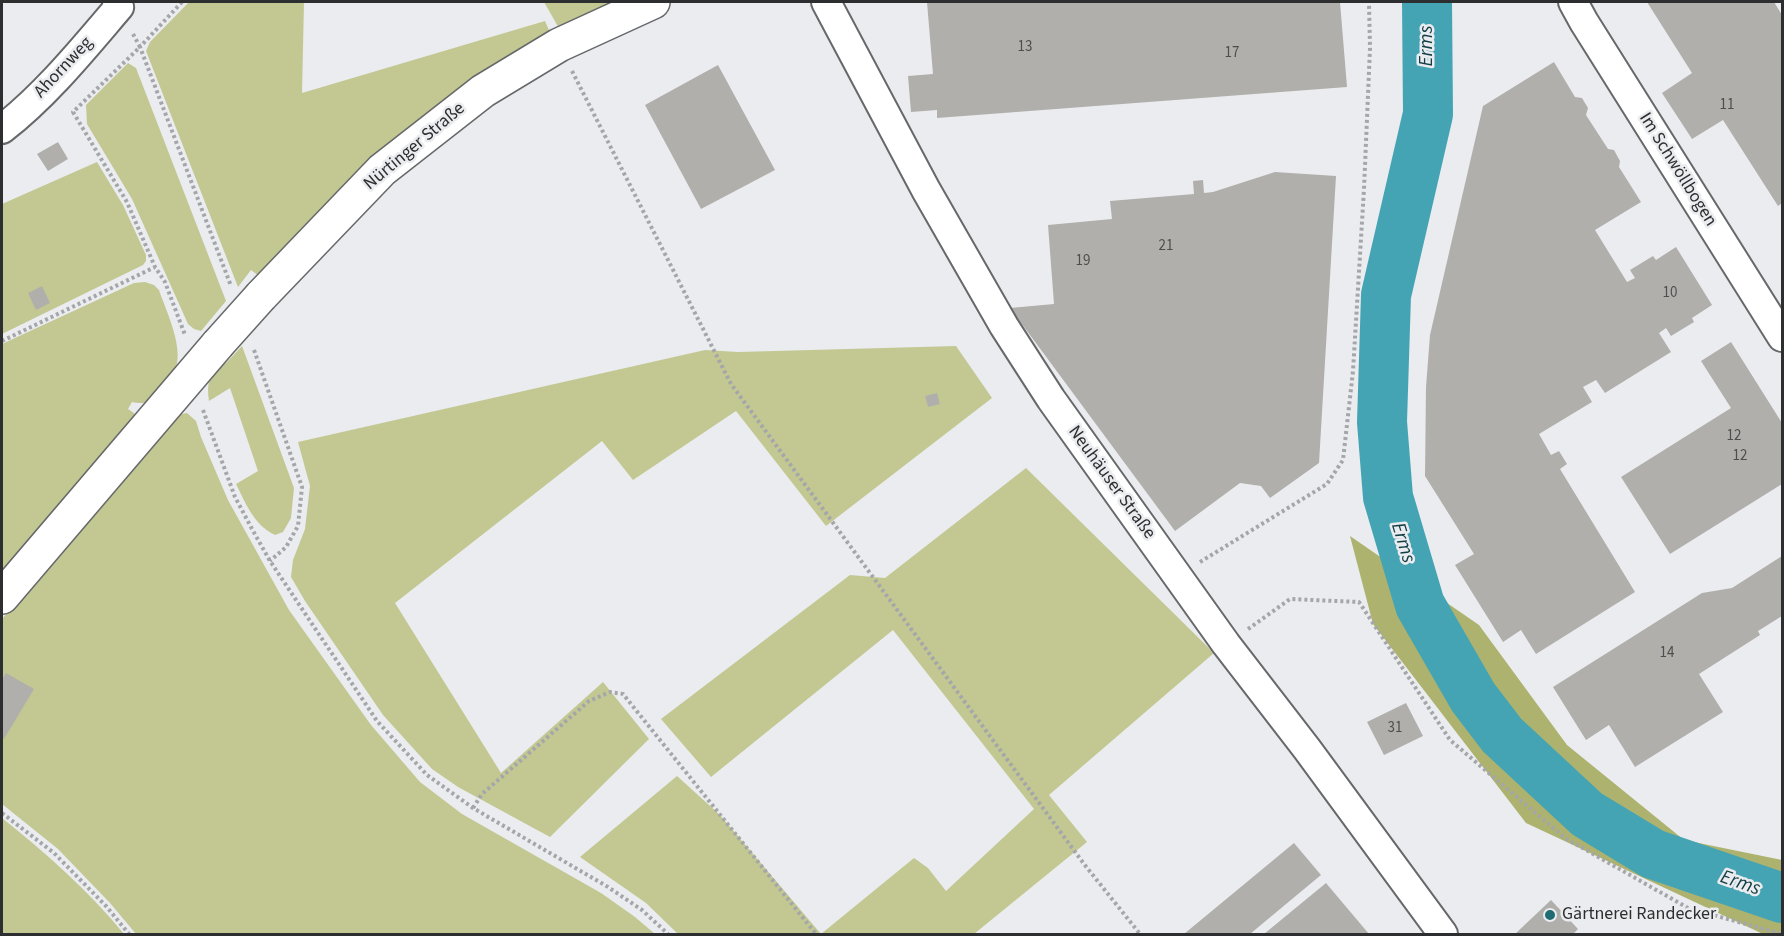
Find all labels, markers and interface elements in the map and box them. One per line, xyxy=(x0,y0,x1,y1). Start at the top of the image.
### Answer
water label: Erms xyxy=(1416,26,1440,66)
street label: Ahornweg xyxy=(30,33,98,103)
house number: 13 xyxy=(1018,39,1032,57)
house number: 17 xyxy=(1225,45,1239,63)
house number: 11 xyxy=(1720,97,1734,115)
street label: Nürtinger Straße xyxy=(360,99,470,195)
street label: Im Schwöllbogen xyxy=(1633,109,1721,231)
house number: 21 xyxy=(1159,238,1173,256)
house number: 19 xyxy=(1076,253,1090,271)
house number: 10 xyxy=(1663,285,1677,303)
street label: Neuhäuser Straße xyxy=(1063,422,1159,544)
house number: 12 xyxy=(1727,428,1741,446)
house number: 12 xyxy=(1733,448,1747,466)
water label: Erms xyxy=(1385,520,1419,566)
house number: 14 xyxy=(1660,645,1674,663)
house number: 31 xyxy=(1388,720,1402,738)
water label: Erms xyxy=(1717,866,1763,902)
place label: Gärtnerei Randecker xyxy=(1562,904,1716,926)
marker: Gärtnerei Randecker xyxy=(1543,908,1557,922)

